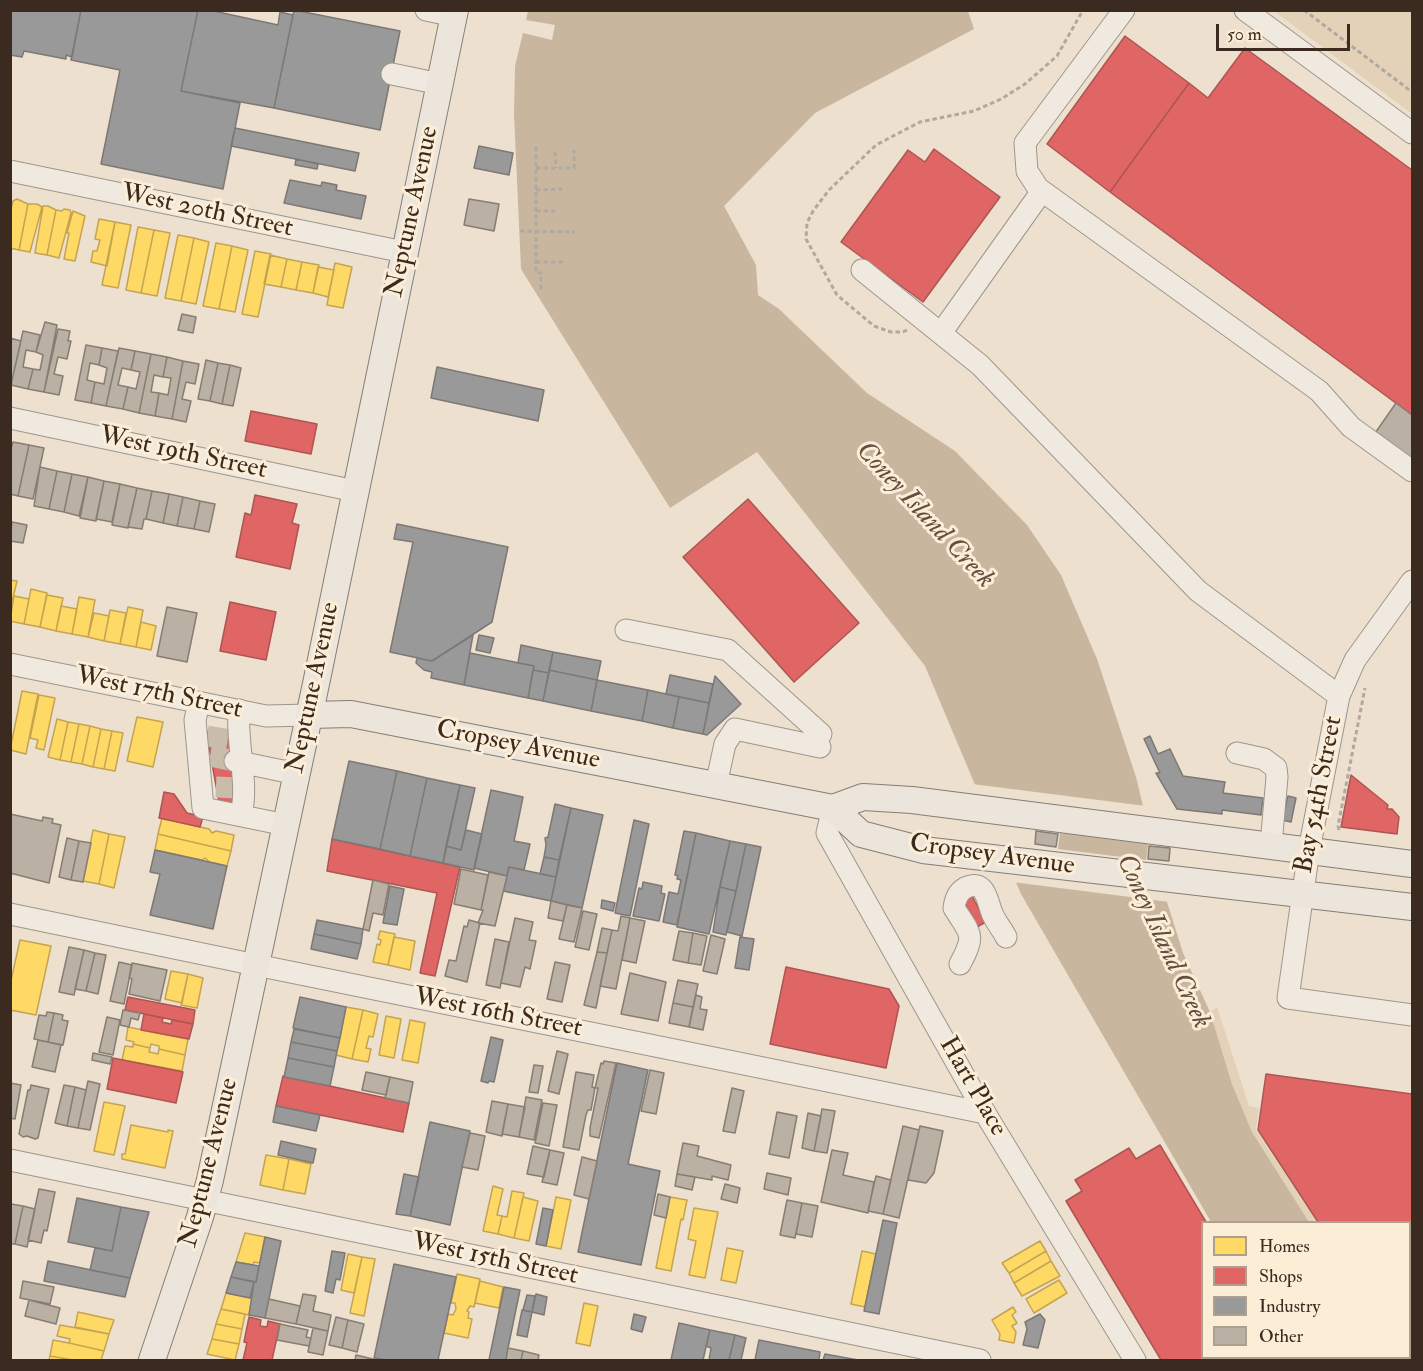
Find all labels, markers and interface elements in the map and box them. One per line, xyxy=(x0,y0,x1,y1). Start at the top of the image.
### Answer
scale bar xyxy=(1219,12,1352,50)
text: 50 m xyxy=(1227,23,1262,46)
street label: Neptune Avenue xyxy=(380,124,446,300)
street label: West 20th Street xyxy=(118,179,296,245)
street label: West 19th Street xyxy=(96,421,270,487)
water label: Coney Island Creek xyxy=(848,436,1000,596)
street label: Neptune Avenue xyxy=(281,600,347,776)
street label: West 17th Street xyxy=(73,661,245,727)
street label: Bay 54th Street xyxy=(1289,714,1351,876)
street label: Cropsey Avenue xyxy=(434,715,602,777)
street label: Cropsey Avenue xyxy=(908,829,1076,883)
water label: Coney Island Creek xyxy=(1107,850,1217,1034)
street label: West 16th Street xyxy=(411,982,585,1046)
street label: Hart Place xyxy=(931,1032,1013,1142)
street label: Neptune Avenue xyxy=(174,1075,246,1251)
legend xyxy=(1201,1221,1411,1359)
street label: West 15th Street xyxy=(409,1227,581,1293)
text: Homes xyxy=(1259,1235,1310,1258)
text: Shops xyxy=(1259,1265,1302,1288)
text: Industry xyxy=(1259,1295,1320,1318)
text: Other xyxy=(1259,1325,1303,1348)

